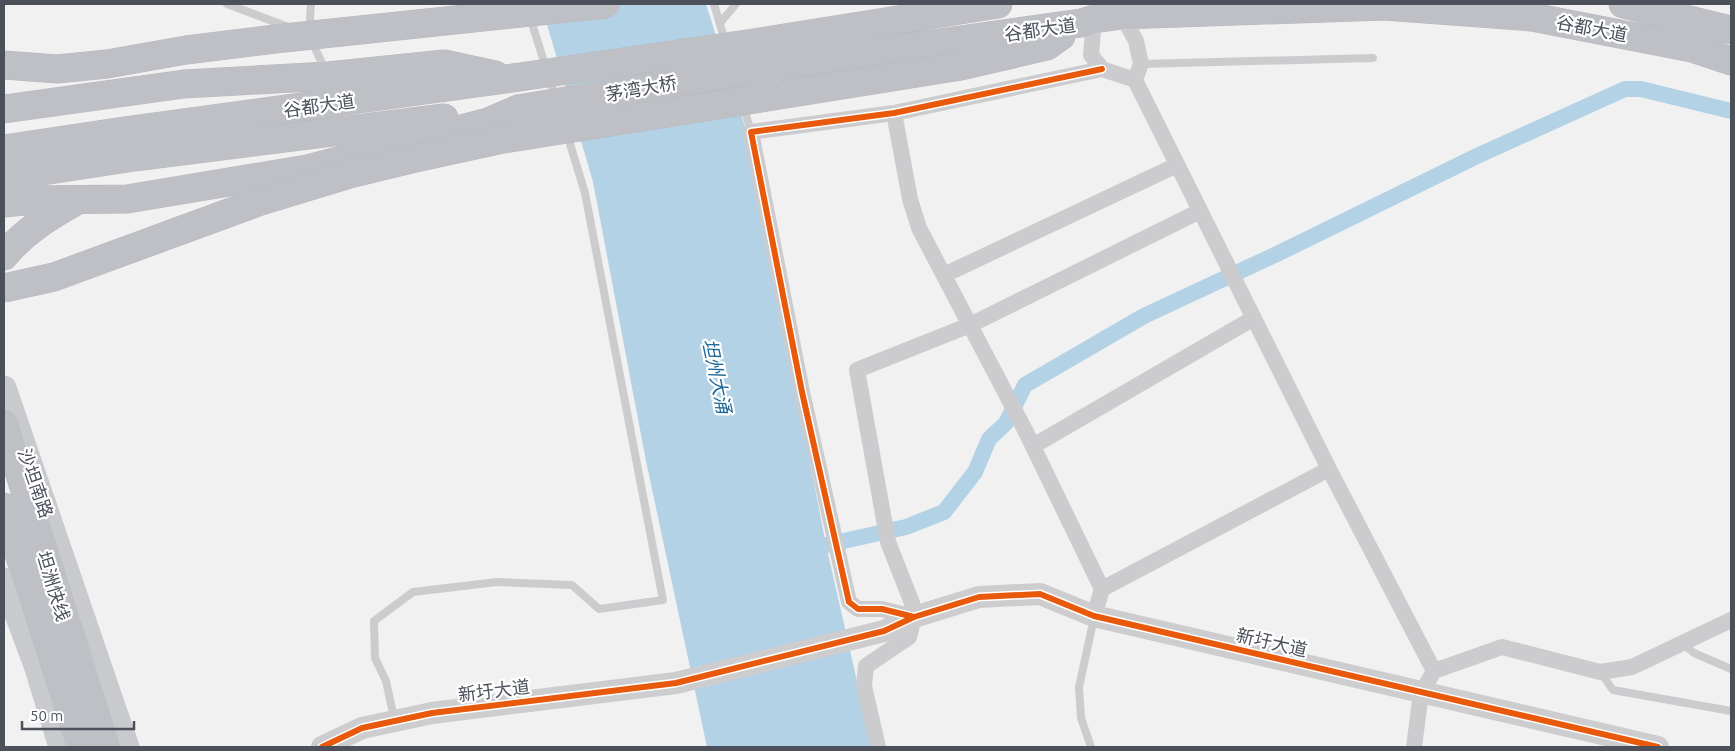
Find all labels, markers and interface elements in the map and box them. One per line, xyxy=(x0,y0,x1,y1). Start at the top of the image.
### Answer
street label: 谷都大道 xyxy=(1555,11,1629,45)
street label: 谷都大道 xyxy=(1003,14,1077,44)
street label: 茅湾大桥 xyxy=(604,72,678,104)
street label: 谷都大道 xyxy=(282,90,356,120)
water label: 坦州大涌 xyxy=(698,337,736,417)
street label: 沙坦南路 xyxy=(15,446,57,520)
street label: 坦洲快线 xyxy=(34,549,74,623)
street label: 新圩大道 xyxy=(1235,624,1309,660)
street label: 新圩大道 xyxy=(457,676,531,704)
scale bar xyxy=(22,698,135,730)
text: 50 m xyxy=(30,707,63,724)

